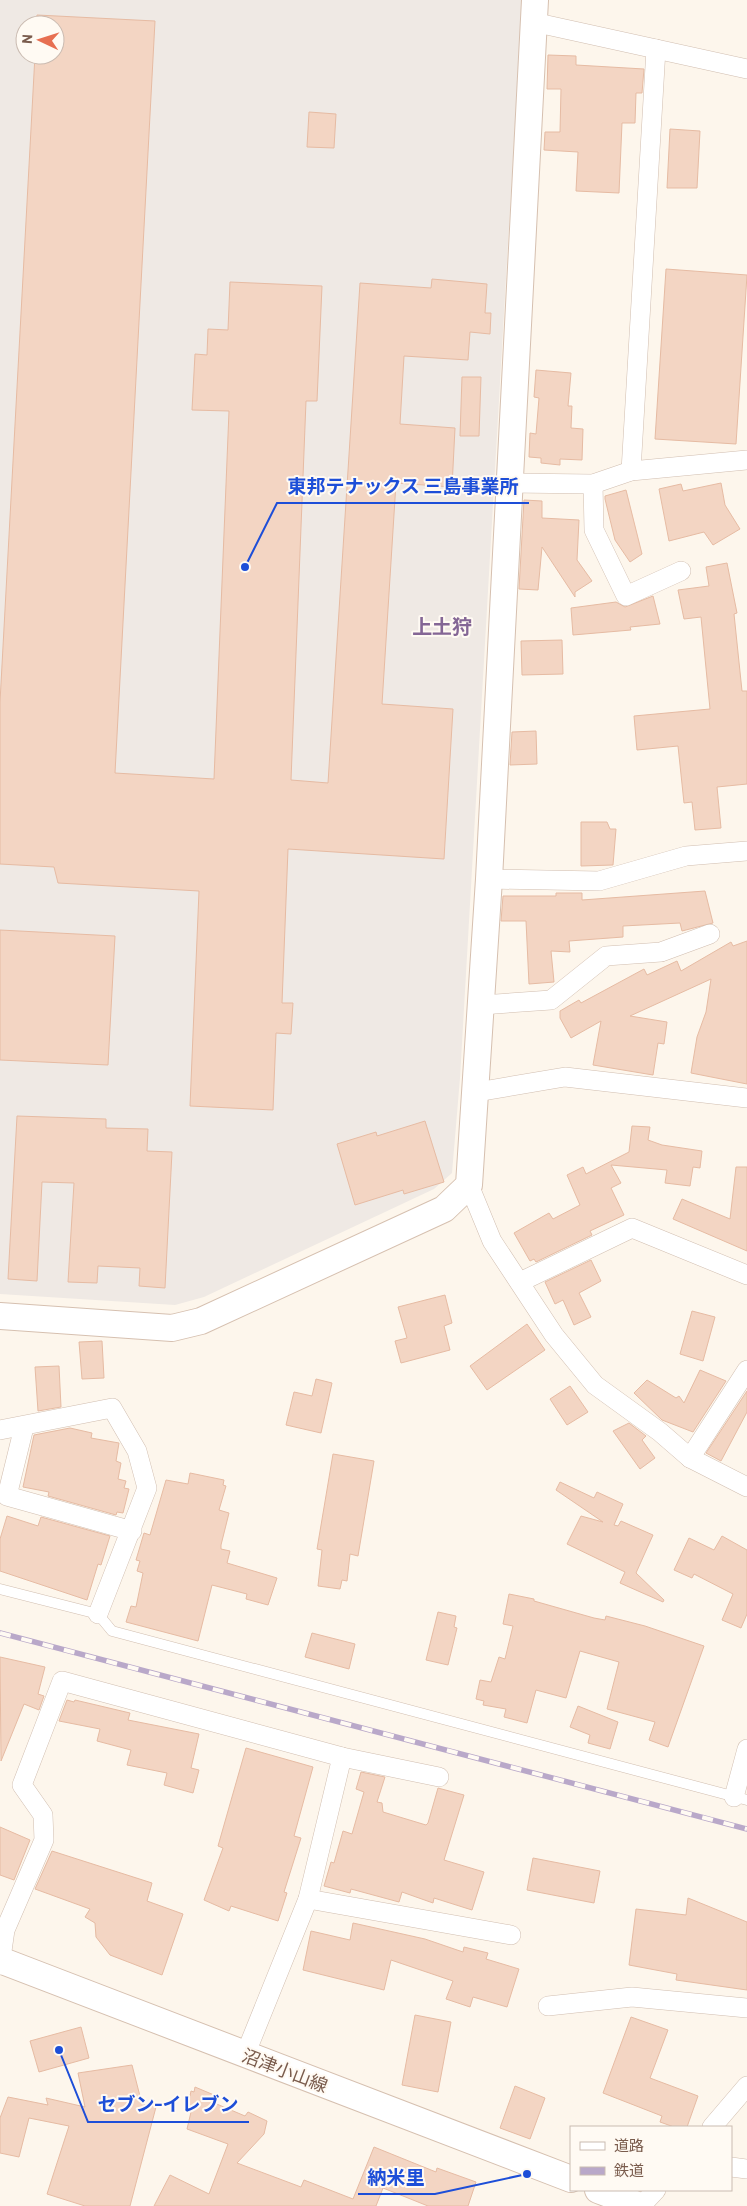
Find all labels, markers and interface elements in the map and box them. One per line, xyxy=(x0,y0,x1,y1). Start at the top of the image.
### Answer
north arrow xyxy=(15,15,65,65)
text: N xyxy=(18,34,35,44)
callout: 東邦テナックス 三島事業所 xyxy=(277,469,529,503)
text: 東邦テナックス 三島事業所 xyxy=(287,474,519,497)
district label: 上土狩 xyxy=(412,614,472,638)
street label: 沼津小山線 xyxy=(239,2044,331,2096)
callout: セブン-イレブン xyxy=(88,2088,249,2122)
text: セブン-イレブン xyxy=(98,2092,238,2115)
legend xyxy=(570,2126,732,2191)
text: 道路 xyxy=(614,2136,644,2154)
callout: 納米里 xyxy=(358,2160,435,2194)
text: 鉄道 xyxy=(614,2161,644,2179)
text: 納米里 xyxy=(367,2165,425,2188)

